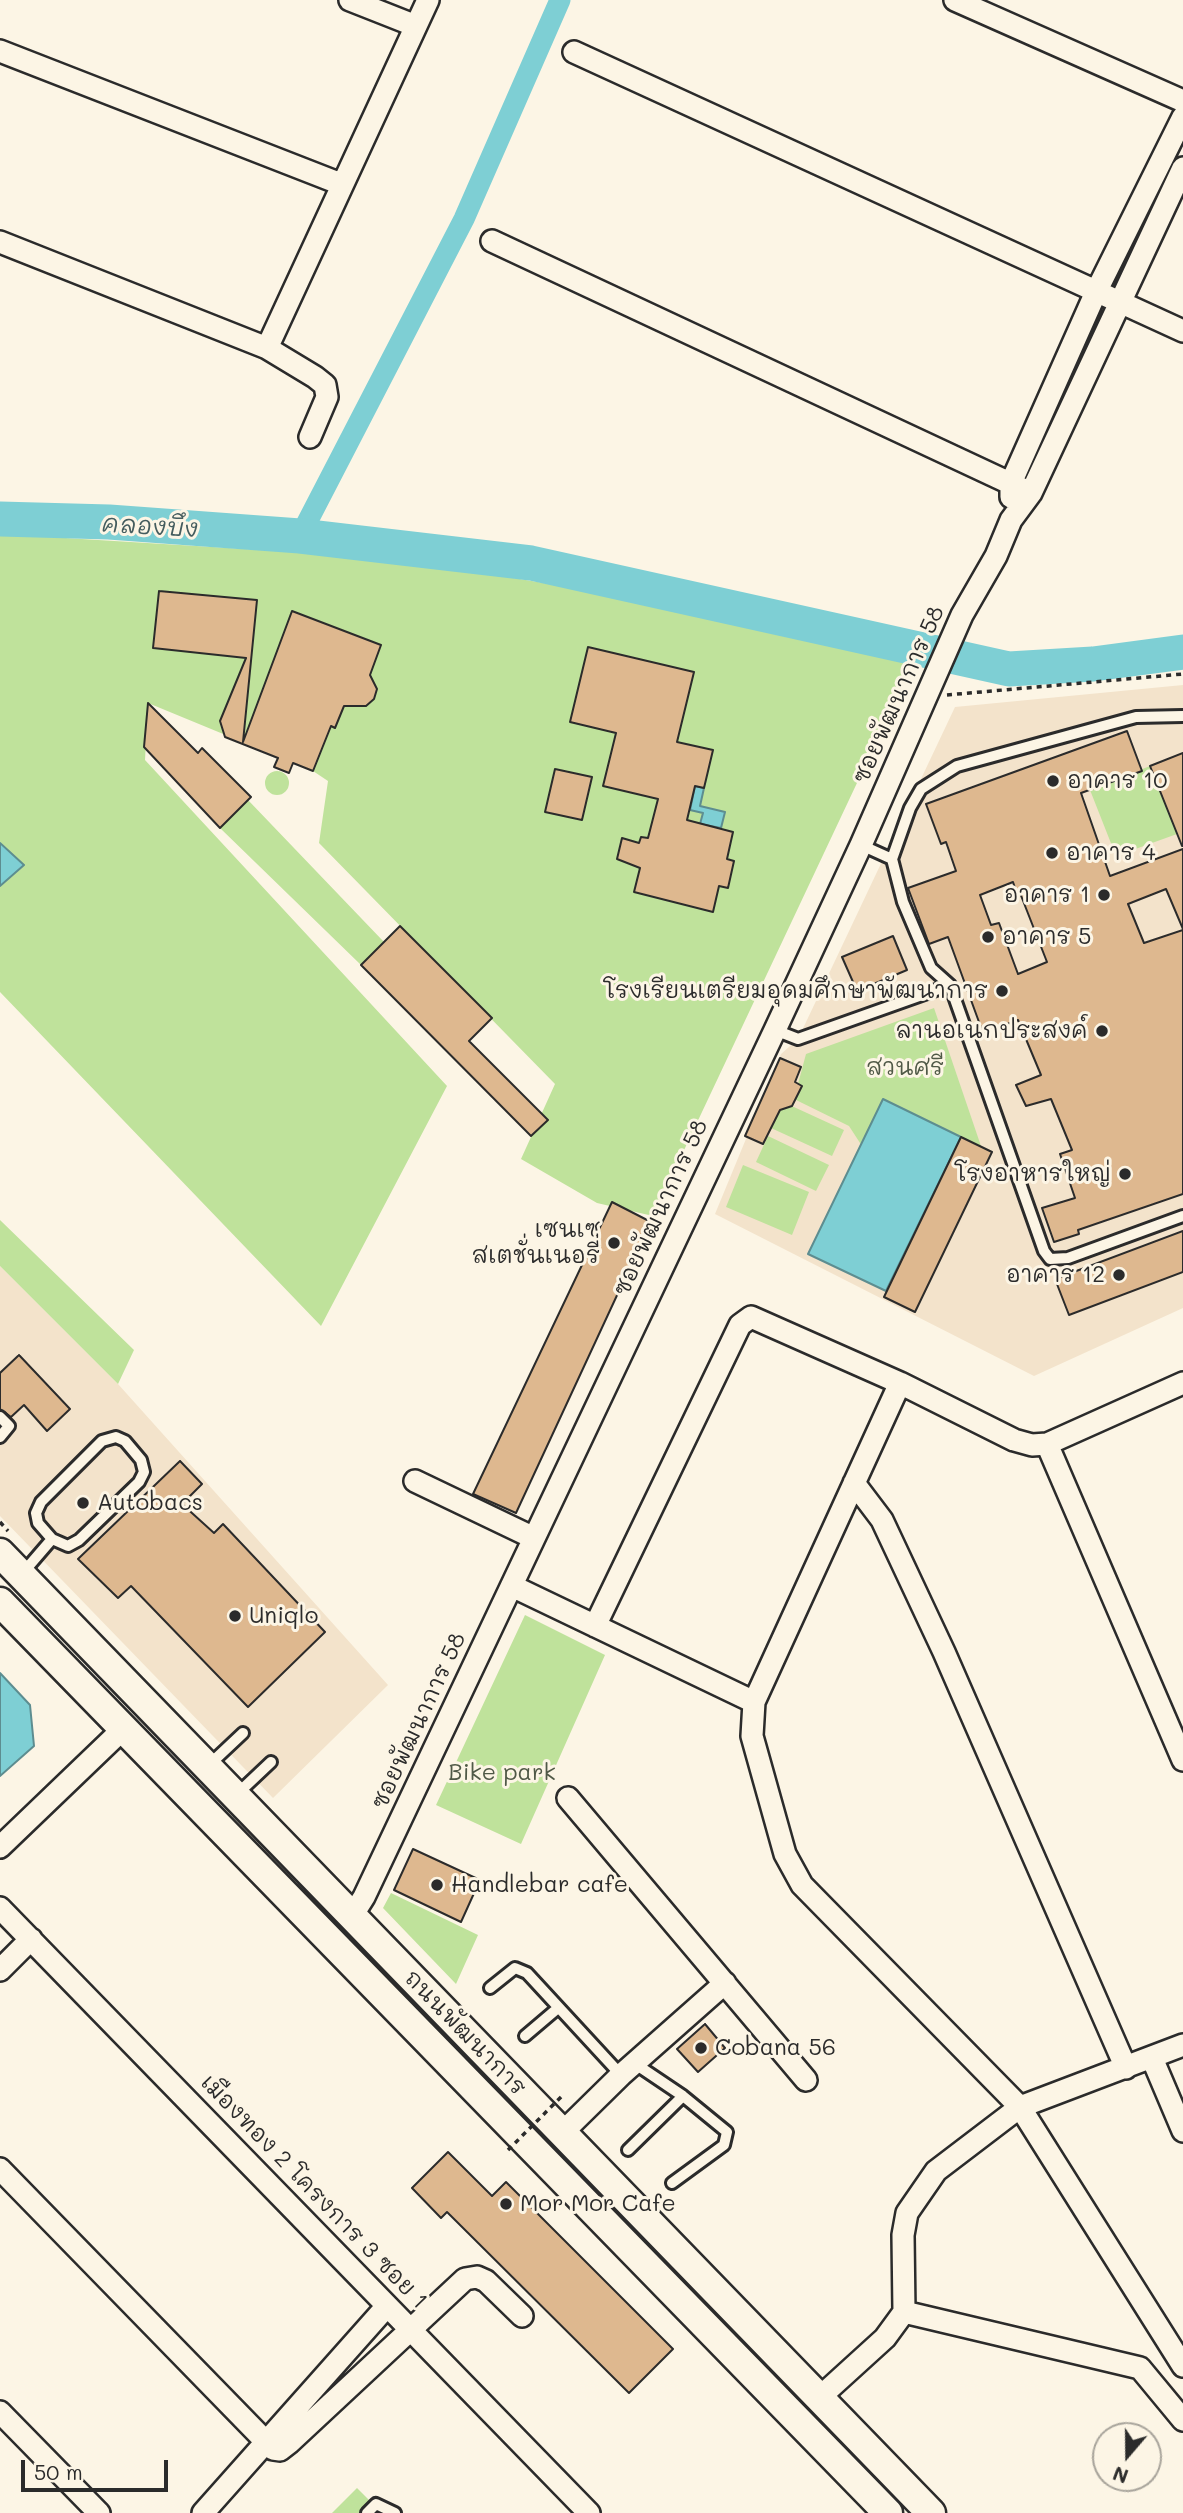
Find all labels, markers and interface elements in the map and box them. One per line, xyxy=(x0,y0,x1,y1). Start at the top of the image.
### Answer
water label: คลองบึง xyxy=(101,510,199,544)
street label: ซอยพัฒนาการ 58 xyxy=(847,602,951,788)
place label: อาคาร 10 xyxy=(1067,767,1167,795)
marker: อาคาร 10 xyxy=(1045,773,1061,789)
place label: อาคาร 4 xyxy=(1066,839,1155,867)
marker: อาคาร 4 xyxy=(1044,845,1060,861)
place label: อาคาร 1 xyxy=(1004,881,1090,909)
marker: อาคาร 1 xyxy=(1096,887,1112,903)
place label: อาคาร 5 xyxy=(1002,923,1091,951)
marker: อาคาร 5 xyxy=(980,929,996,945)
place label: โรงเรียนเตรียมอุดมศึกษาพัฒนาการ xyxy=(603,977,988,1005)
marker: โรงเรียนเตรียมอุดมศึกษาพัฒนาการ xyxy=(994,983,1010,999)
place label: ลานอเนกประสงค์ xyxy=(895,1017,1088,1045)
marker: ลานอเนกประสงค์ xyxy=(1094,1023,1110,1039)
park label: สวนศรี xyxy=(866,1054,944,1082)
street label: ซอยพัฒนาการ 58 xyxy=(608,1115,714,1301)
place label: โรงอาหารใหญ่ xyxy=(955,1160,1111,1188)
marker: โรงอาหารใหญ่ xyxy=(1117,1166,1133,1182)
place label: เซนเซ สเตชั่นเนอรี่ xyxy=(472,1216,600,1270)
marker: เซนเซ สเตชั่นเนอรี่ xyxy=(606,1235,622,1251)
place label: อาคาร 12 xyxy=(1006,1261,1105,1289)
marker: อาคาร 12 xyxy=(1111,1267,1127,1283)
place label: Autobacs xyxy=(97,1489,203,1517)
marker: Autobacs xyxy=(75,1495,91,1511)
place label: Uniqlo xyxy=(249,1602,318,1630)
marker: Uniqlo xyxy=(227,1608,243,1624)
street label: ซอยพัฒนาการ 58 xyxy=(366,1628,472,1814)
park label: Bike park xyxy=(448,1759,556,1787)
place label: Handlebar cafe xyxy=(451,1871,628,1899)
marker: Handlebar cafe xyxy=(429,1877,445,1893)
street label: ถนนพัฒนาการ xyxy=(398,1965,532,2101)
place label: Cobana 56 xyxy=(715,2034,836,2062)
marker: Cobana 56 xyxy=(693,2040,709,2056)
street label: เมืองทอง 2 โครงการ 3 ซอย 1 xyxy=(195,2069,433,2315)
place label: Mor Mor Cafe xyxy=(520,2190,676,2218)
marker: Mor Mor Cafe xyxy=(498,2196,514,2212)
north arrow xyxy=(1092,2422,1162,2492)
scale bar xyxy=(24,2446,172,2490)
text: 50 m xyxy=(34,2458,83,2485)
text: N xyxy=(1109,2461,1131,2490)

